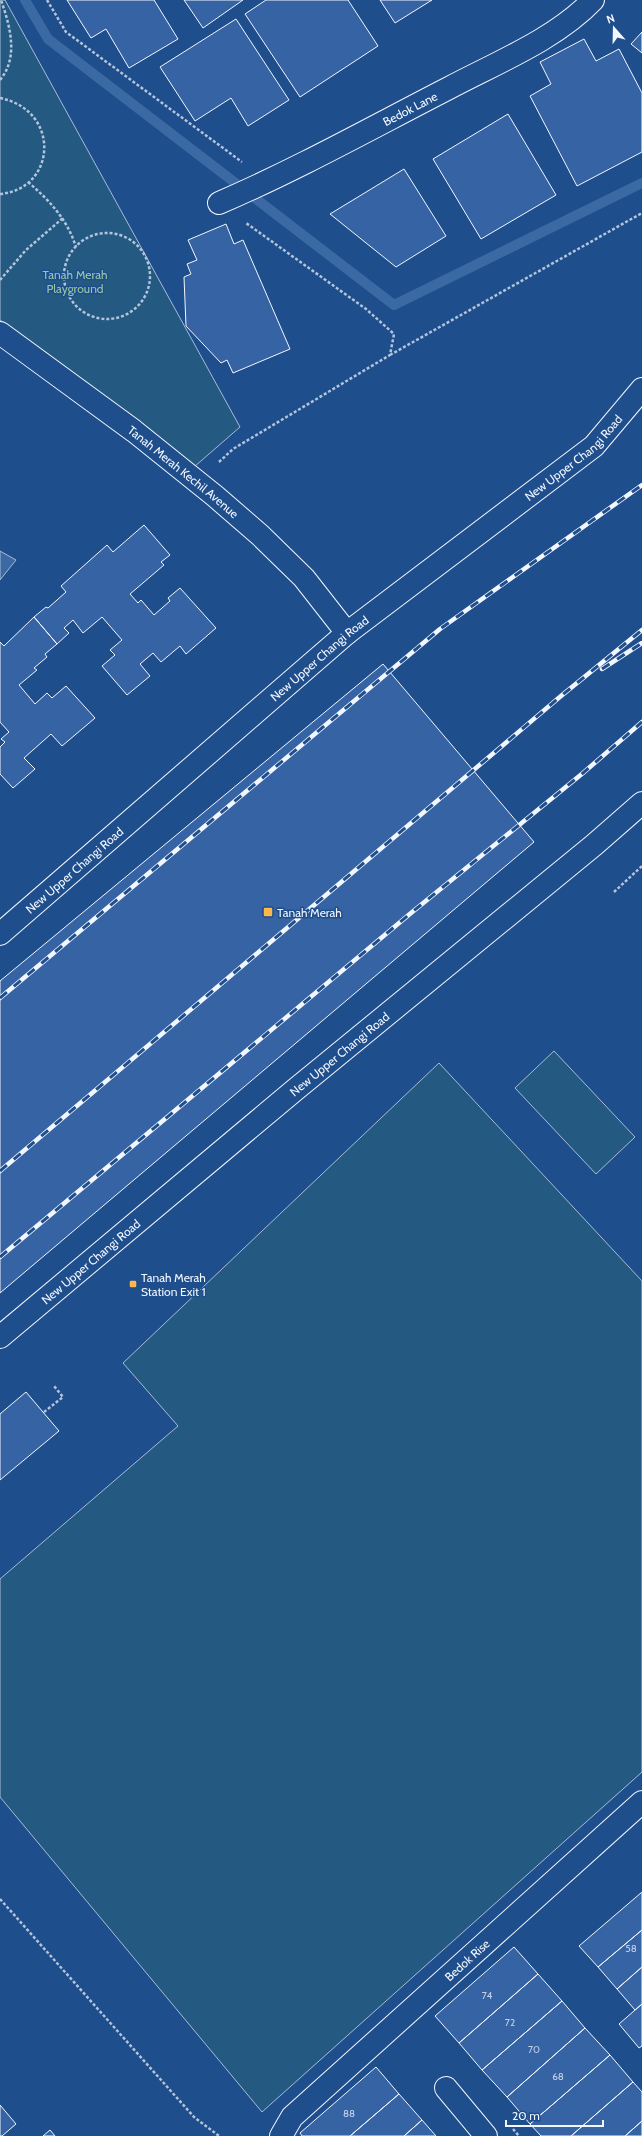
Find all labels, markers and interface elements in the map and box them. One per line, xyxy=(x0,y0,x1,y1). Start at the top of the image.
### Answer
north arrow xyxy=(594,8,634,48)
text: N xyxy=(605,11,617,27)
street label: Bedok Lane xyxy=(380,88,440,129)
park label: Tanah Merah Playground xyxy=(43,267,107,296)
street label: New Upper Changi Road xyxy=(521,411,625,503)
street label: Tanah Merah Kechil Avenue xyxy=(125,422,242,521)
street label: New Upper Changi Road xyxy=(267,612,371,704)
street label: New Upper Changi Road xyxy=(22,823,126,916)
place label: Tanah Merah xyxy=(277,905,342,920)
marker: Tanah Merah xyxy=(262,906,274,918)
street label: New Upper Changi Road xyxy=(286,1008,392,1099)
street label: New Upper Changi Road xyxy=(38,1216,143,1307)
place label: Tanah Merah Station Exit 1 xyxy=(141,1270,206,1299)
marker: Tanah Merah Station Exit 1 xyxy=(128,1279,138,1289)
street label: Bedok Rise xyxy=(441,1936,492,1984)
house number: 58 xyxy=(625,1942,637,1955)
house number: 74 xyxy=(482,1989,492,2002)
house number: 72 xyxy=(505,2016,515,2029)
house number: 70 xyxy=(528,2043,540,2056)
house number: 68 xyxy=(552,2070,564,2083)
scale bar xyxy=(506,2102,603,2128)
house number: 88 xyxy=(343,2107,355,2120)
text: 20 m xyxy=(512,2108,540,2123)

